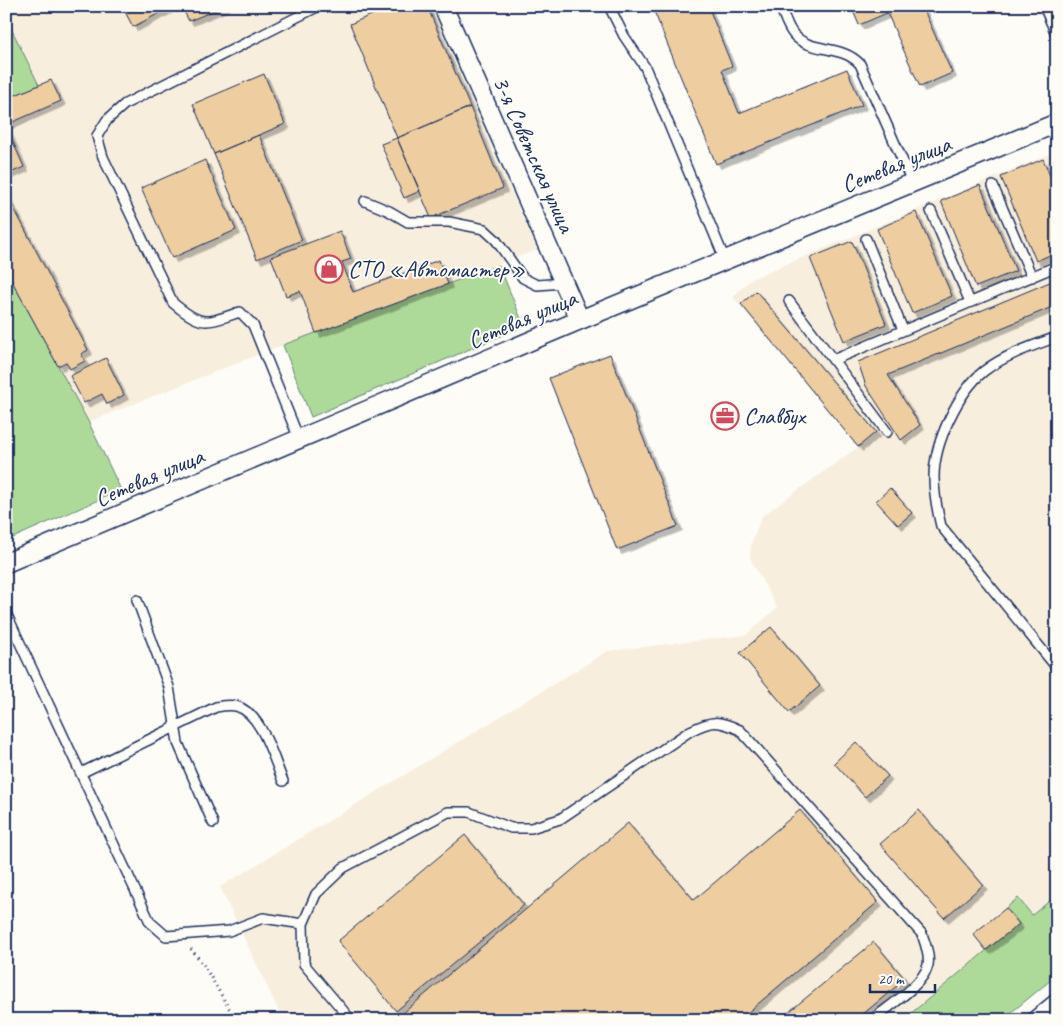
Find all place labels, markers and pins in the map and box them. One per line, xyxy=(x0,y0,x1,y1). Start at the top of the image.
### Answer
shop icon: СТО «Автомастер» xyxy=(314,254,344,284)
place label: СТО «Автомастер» xyxy=(348,254,525,284)
office icon: Славбух xyxy=(710,401,740,431)
place label: Славбух xyxy=(744,401,807,431)

